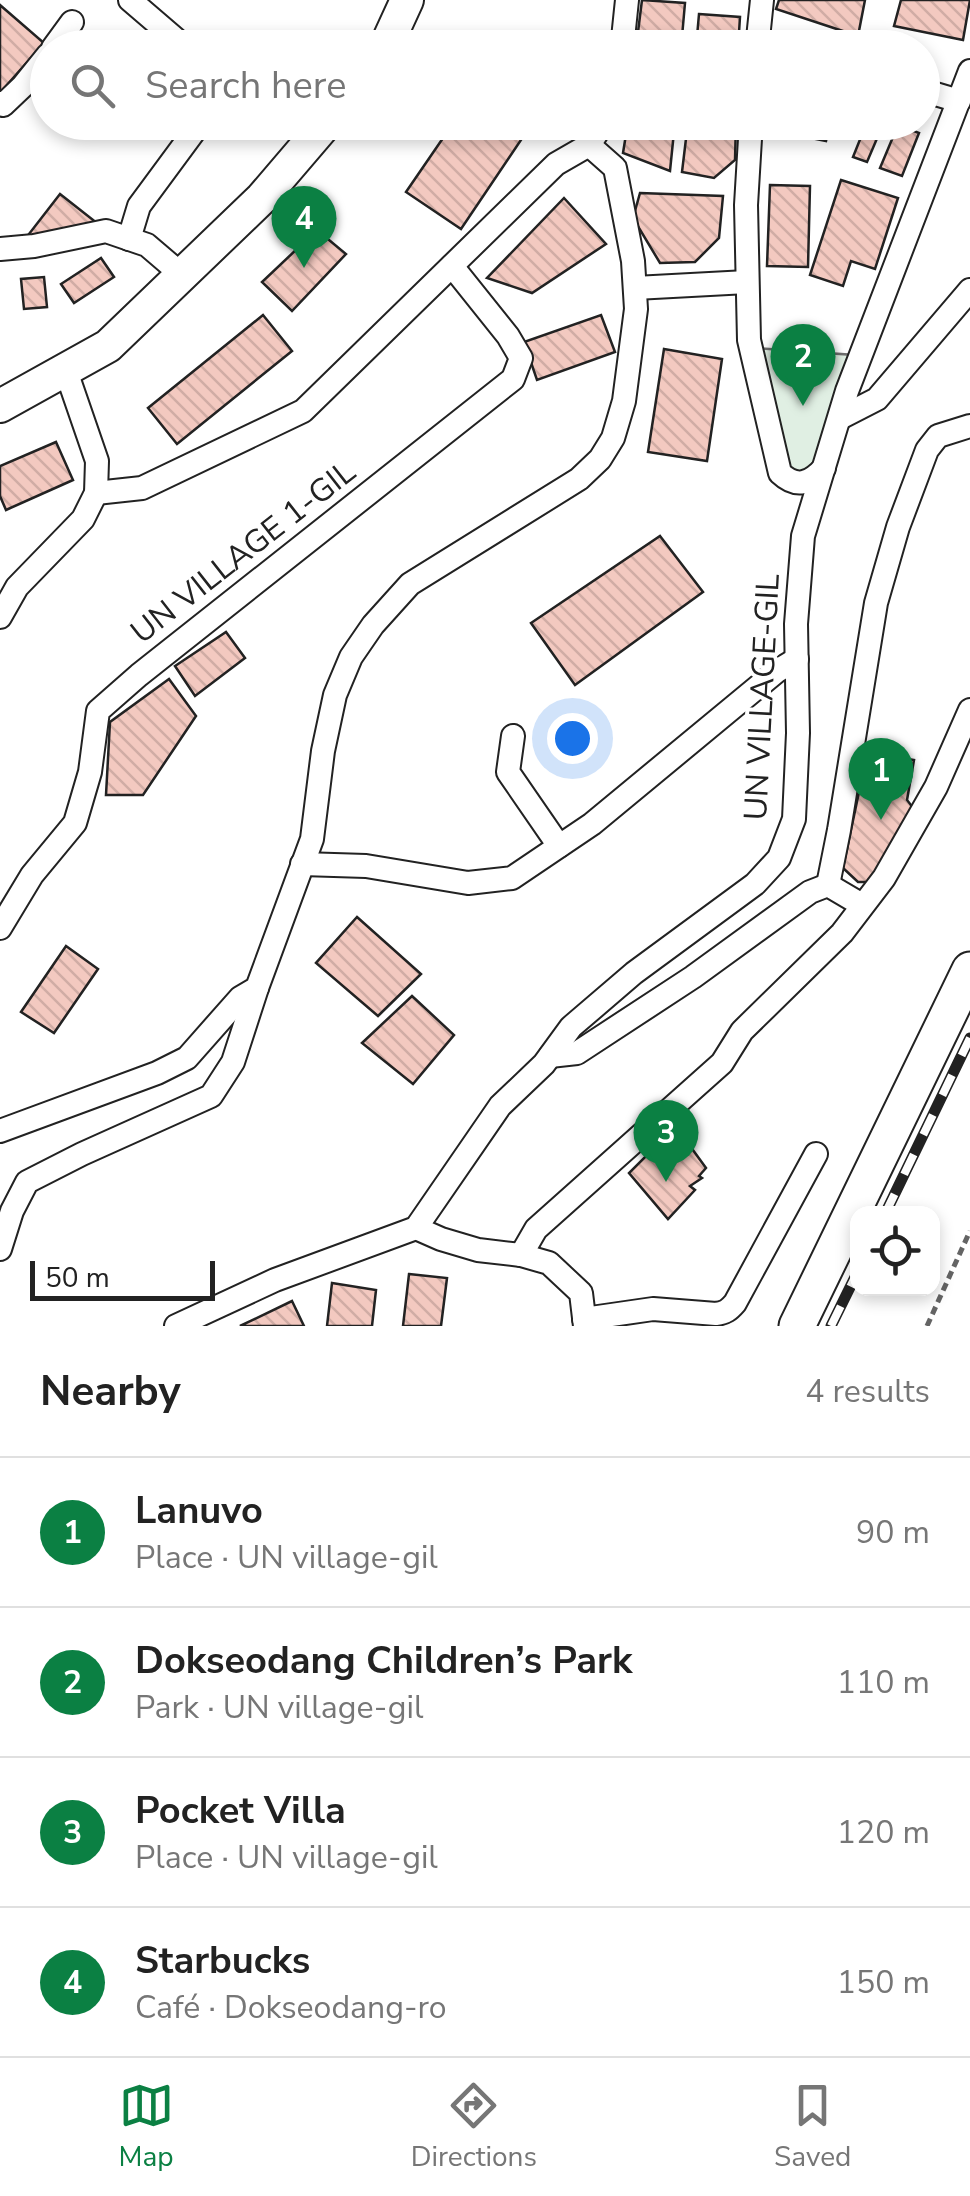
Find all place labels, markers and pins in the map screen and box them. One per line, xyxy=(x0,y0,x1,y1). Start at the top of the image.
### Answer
pin: 4 xyxy=(272,186,336,268)
pin: 2 xyxy=(770,324,836,406)
pin: 1 xyxy=(848,738,914,820)
pin: 3 xyxy=(634,1100,698,1182)

